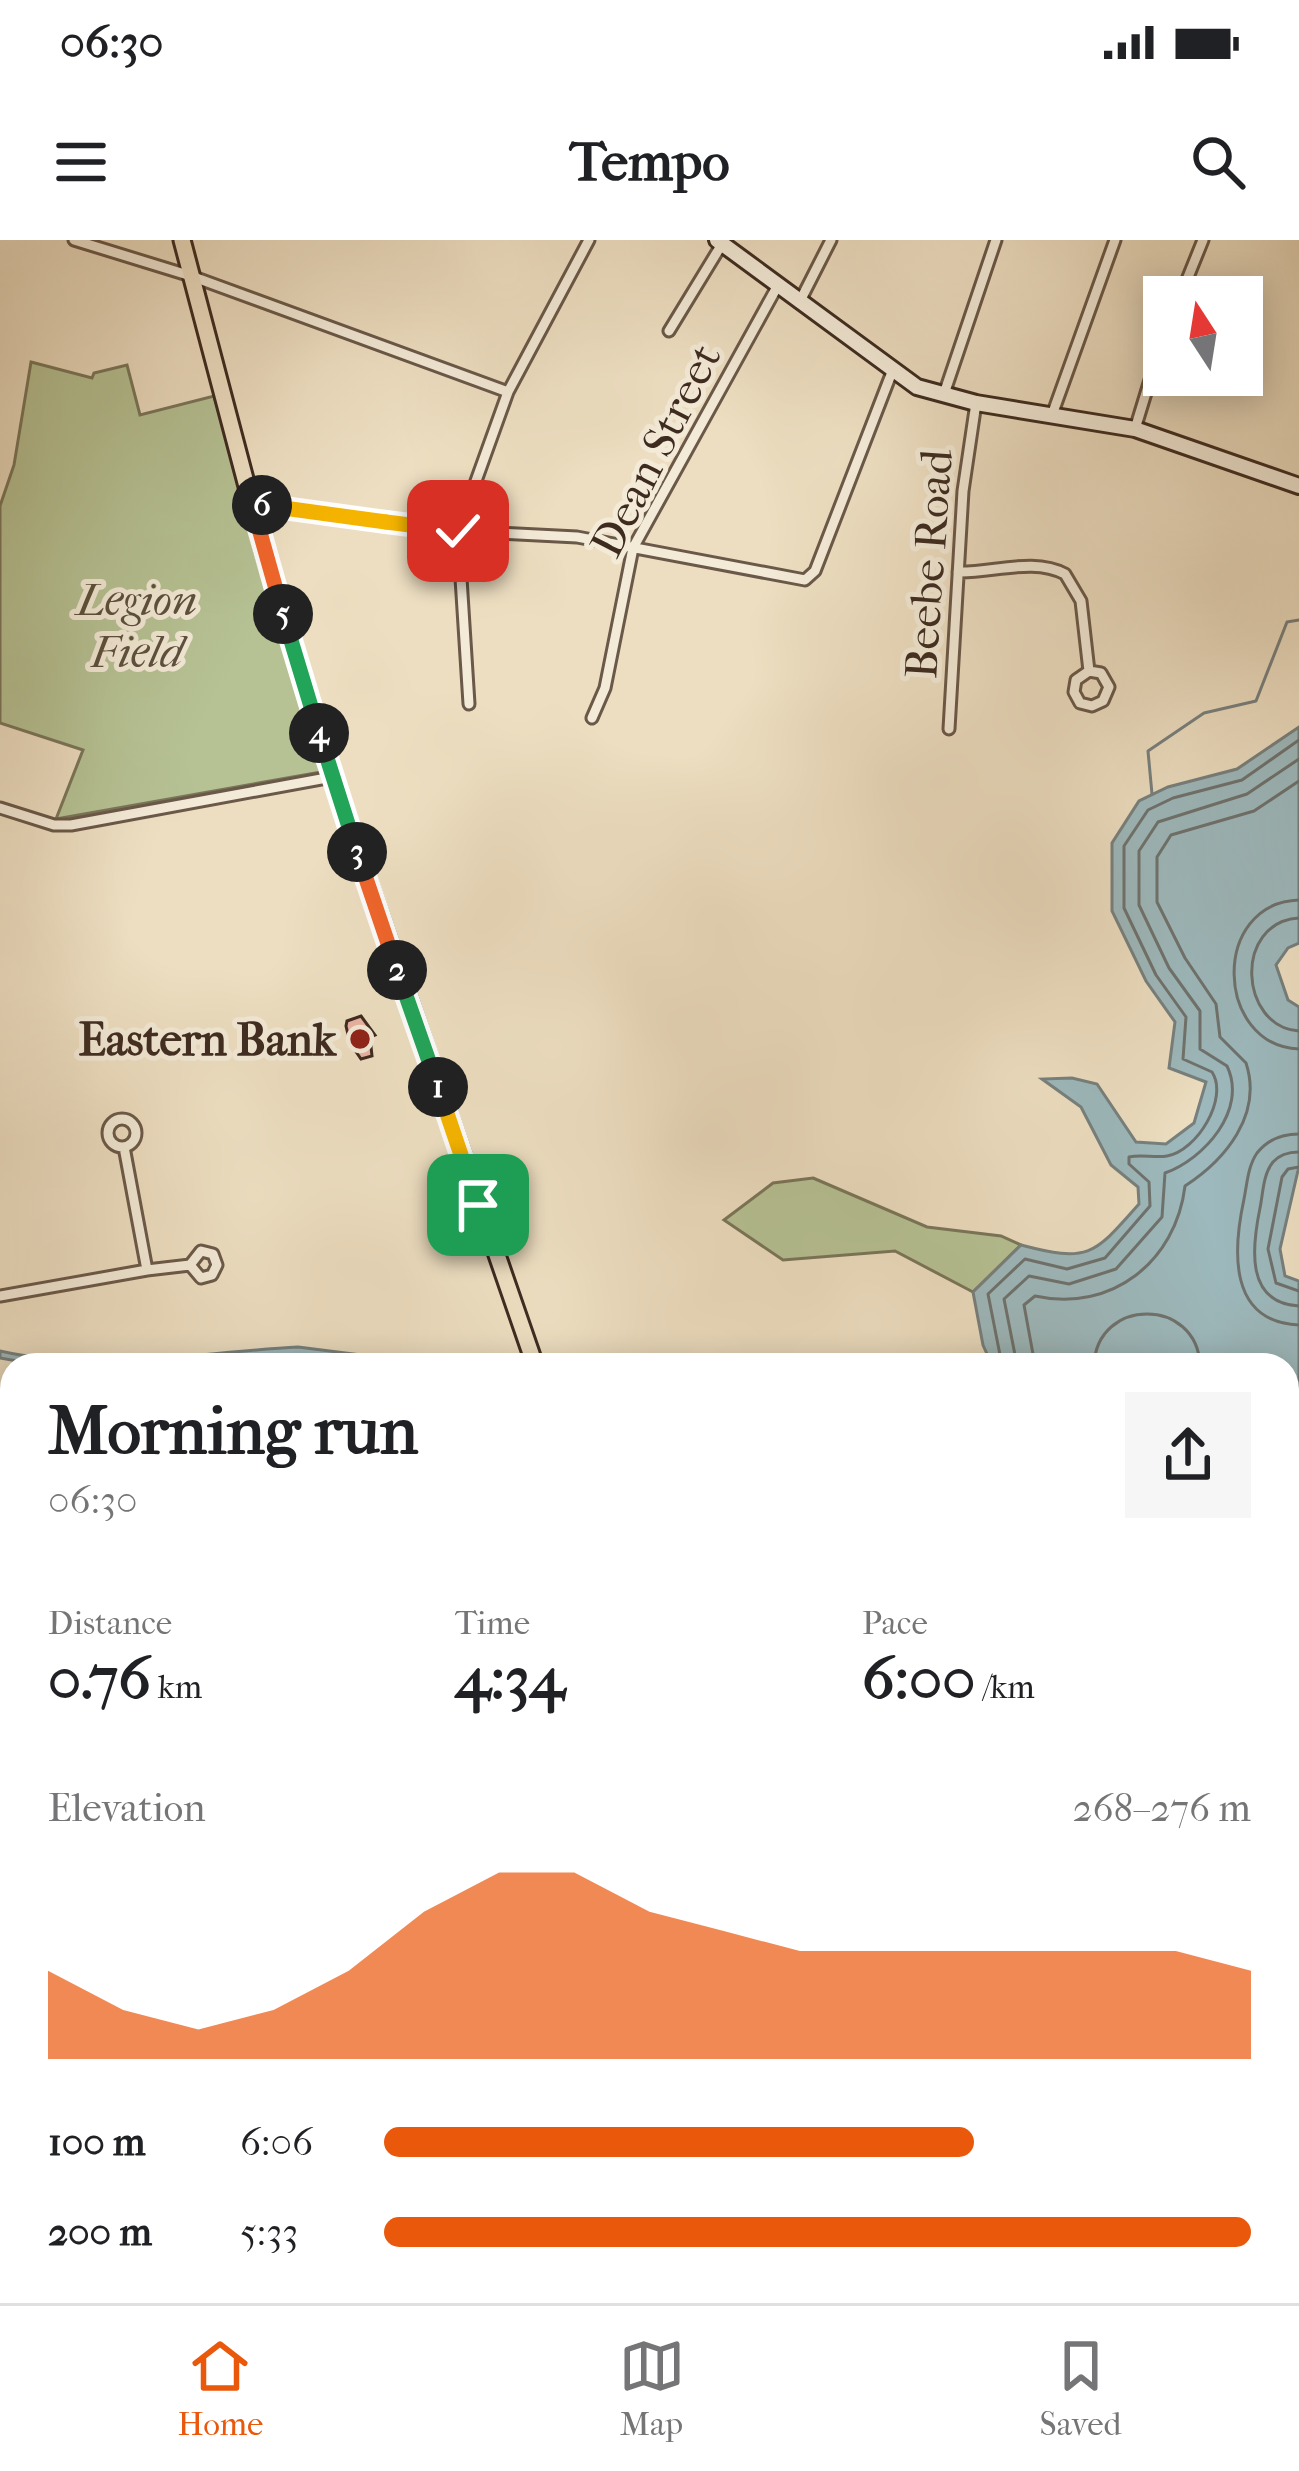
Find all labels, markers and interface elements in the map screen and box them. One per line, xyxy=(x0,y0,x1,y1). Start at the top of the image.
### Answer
text: 06:30 xyxy=(60,16,163,69)
icon: menu xyxy=(48,129,114,195)
icon: search xyxy=(1185,129,1251,195)
text: Tempo xyxy=(569,131,730,194)
north arrow xyxy=(1143,276,1263,396)
map controls xyxy=(1143,276,1263,396)
street label: Dean Street xyxy=(580,335,733,566)
street label: Beebe Road xyxy=(895,447,964,680)
pin: 6 xyxy=(232,475,292,535)
pin xyxy=(407,480,509,582)
text: 6 xyxy=(253,485,271,524)
icon: check xyxy=(425,498,491,564)
park label: Legion Field xyxy=(74,574,197,679)
pin: 5 xyxy=(253,584,313,644)
text: 5 xyxy=(276,594,290,633)
pin: 4 xyxy=(289,703,349,763)
text: 4 xyxy=(309,713,329,752)
pin: 3 xyxy=(327,822,387,882)
text: 3 xyxy=(350,832,364,871)
pin: 2 xyxy=(367,940,427,1000)
text: 2 xyxy=(389,950,405,989)
place label: Eastern Bank xyxy=(79,1014,338,1067)
marker: Eastern Bank xyxy=(347,1026,373,1052)
pin: 1 xyxy=(408,1057,468,1117)
text: 1 xyxy=(432,1067,444,1106)
pin xyxy=(427,1154,529,1256)
icon: arrive xyxy=(445,1172,511,1238)
button: share xyxy=(1125,1392,1251,1518)
text: Morning run xyxy=(48,1393,418,1470)
text: 06:30 xyxy=(48,1477,138,1523)
text: Distance xyxy=(48,1604,172,1643)
text: Time xyxy=(455,1604,530,1643)
text: Pace xyxy=(862,1604,928,1643)
text: 0.76 xyxy=(48,1643,151,1714)
text: 4:34 xyxy=(455,1643,565,1714)
text: 6:00 xyxy=(862,1643,975,1714)
text: km xyxy=(151,1668,202,1707)
text: /km xyxy=(975,1668,1035,1707)
text: Elevation xyxy=(48,1785,206,1831)
text: 268–276 m xyxy=(1072,1785,1251,1831)
text: 100 m xyxy=(48,2119,146,2165)
text: 6:06 xyxy=(240,2119,313,2165)
text: 200 m xyxy=(48,2209,152,2255)
text: 5:33 xyxy=(240,2209,298,2255)
tab: Home xyxy=(178,2333,263,2444)
tab: Map xyxy=(619,2333,685,2444)
tab: Saved xyxy=(1040,2333,1121,2444)

